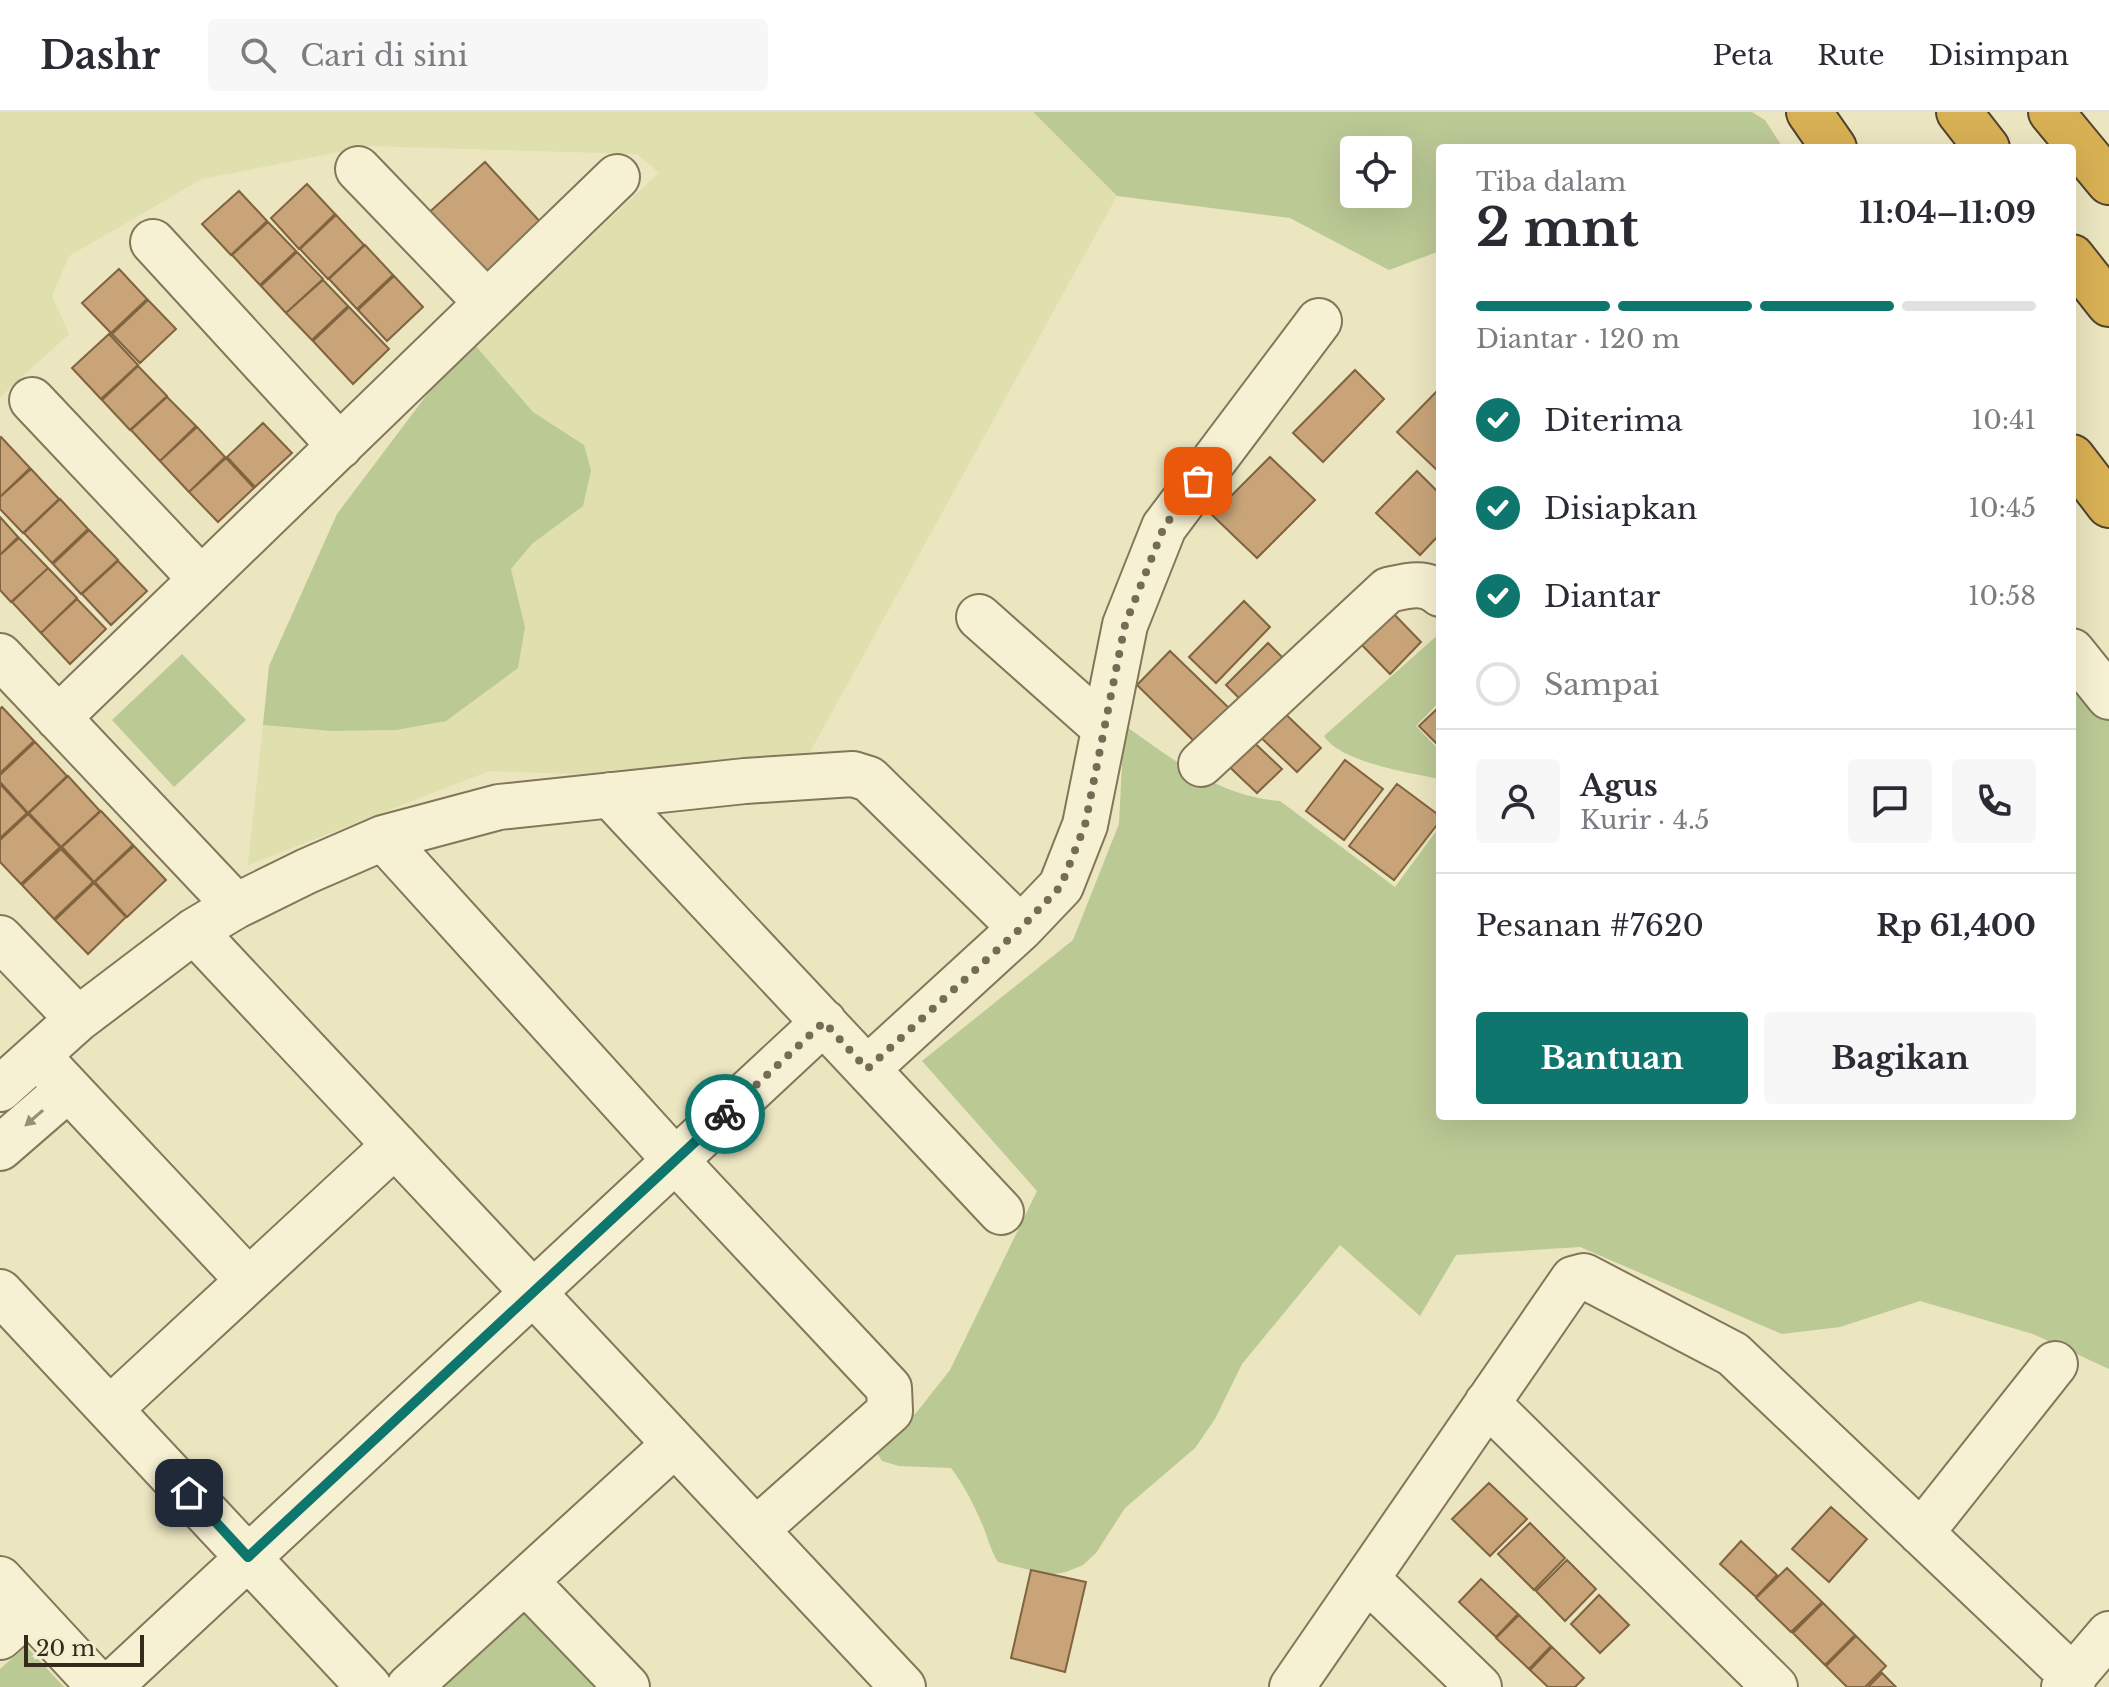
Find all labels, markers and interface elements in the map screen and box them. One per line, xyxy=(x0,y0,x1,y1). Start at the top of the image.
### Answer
search box xyxy=(208,19,768,91)
text: Dashr xyxy=(40,32,160,79)
icon: search xyxy=(236,33,280,77)
text: Cari di sini xyxy=(300,37,468,74)
text: Peta xyxy=(1713,38,1773,73)
text: Rute xyxy=(1817,38,1885,73)
text: Disimpan xyxy=(1929,38,2069,73)
map controls xyxy=(1340,136,1412,208)
button: locate xyxy=(1340,136,1412,208)
text: Tiba dalam xyxy=(1476,166,1626,198)
text: 11:04–11:09 xyxy=(1859,194,2036,231)
text: 2 mnt xyxy=(1476,196,1639,260)
text: Diantar · 120 m xyxy=(1476,323,1680,355)
icon: check xyxy=(1476,398,1520,442)
text: Diterima xyxy=(1544,402,1683,439)
text: 10:41 xyxy=(1972,404,2036,436)
pin xyxy=(1164,447,1232,515)
icon: bag xyxy=(1176,459,1220,503)
icon: check xyxy=(1476,486,1520,530)
text: Disiapkan xyxy=(1544,490,1697,527)
text: 10:45 xyxy=(1968,492,2036,524)
icon: check xyxy=(1476,574,1520,618)
text: Diantar xyxy=(1544,578,1660,615)
text: 10:58 xyxy=(1968,580,2036,612)
text: Sampai xyxy=(1544,666,1659,703)
button: person xyxy=(1476,759,1560,843)
button: chat xyxy=(1848,759,1932,843)
button: phone xyxy=(1952,759,2036,843)
text: Agus xyxy=(1580,767,1658,804)
text: Kurir · 4.5 xyxy=(1580,804,1710,836)
text: Pesanan #7620 xyxy=(1476,907,1704,944)
text: Rp 61,400 xyxy=(1876,907,2036,944)
button: Bantuan xyxy=(1476,1012,1748,1104)
button: Bagikan xyxy=(1764,1012,2036,1104)
courier xyxy=(685,1074,765,1154)
icon: bike xyxy=(703,1092,747,1136)
one-way arrow xyxy=(25,1109,45,1126)
pin xyxy=(155,1459,223,1527)
icon: home xyxy=(167,1471,211,1515)
scale bar xyxy=(24,1631,144,1667)
text: 20 m xyxy=(36,1635,95,1662)

